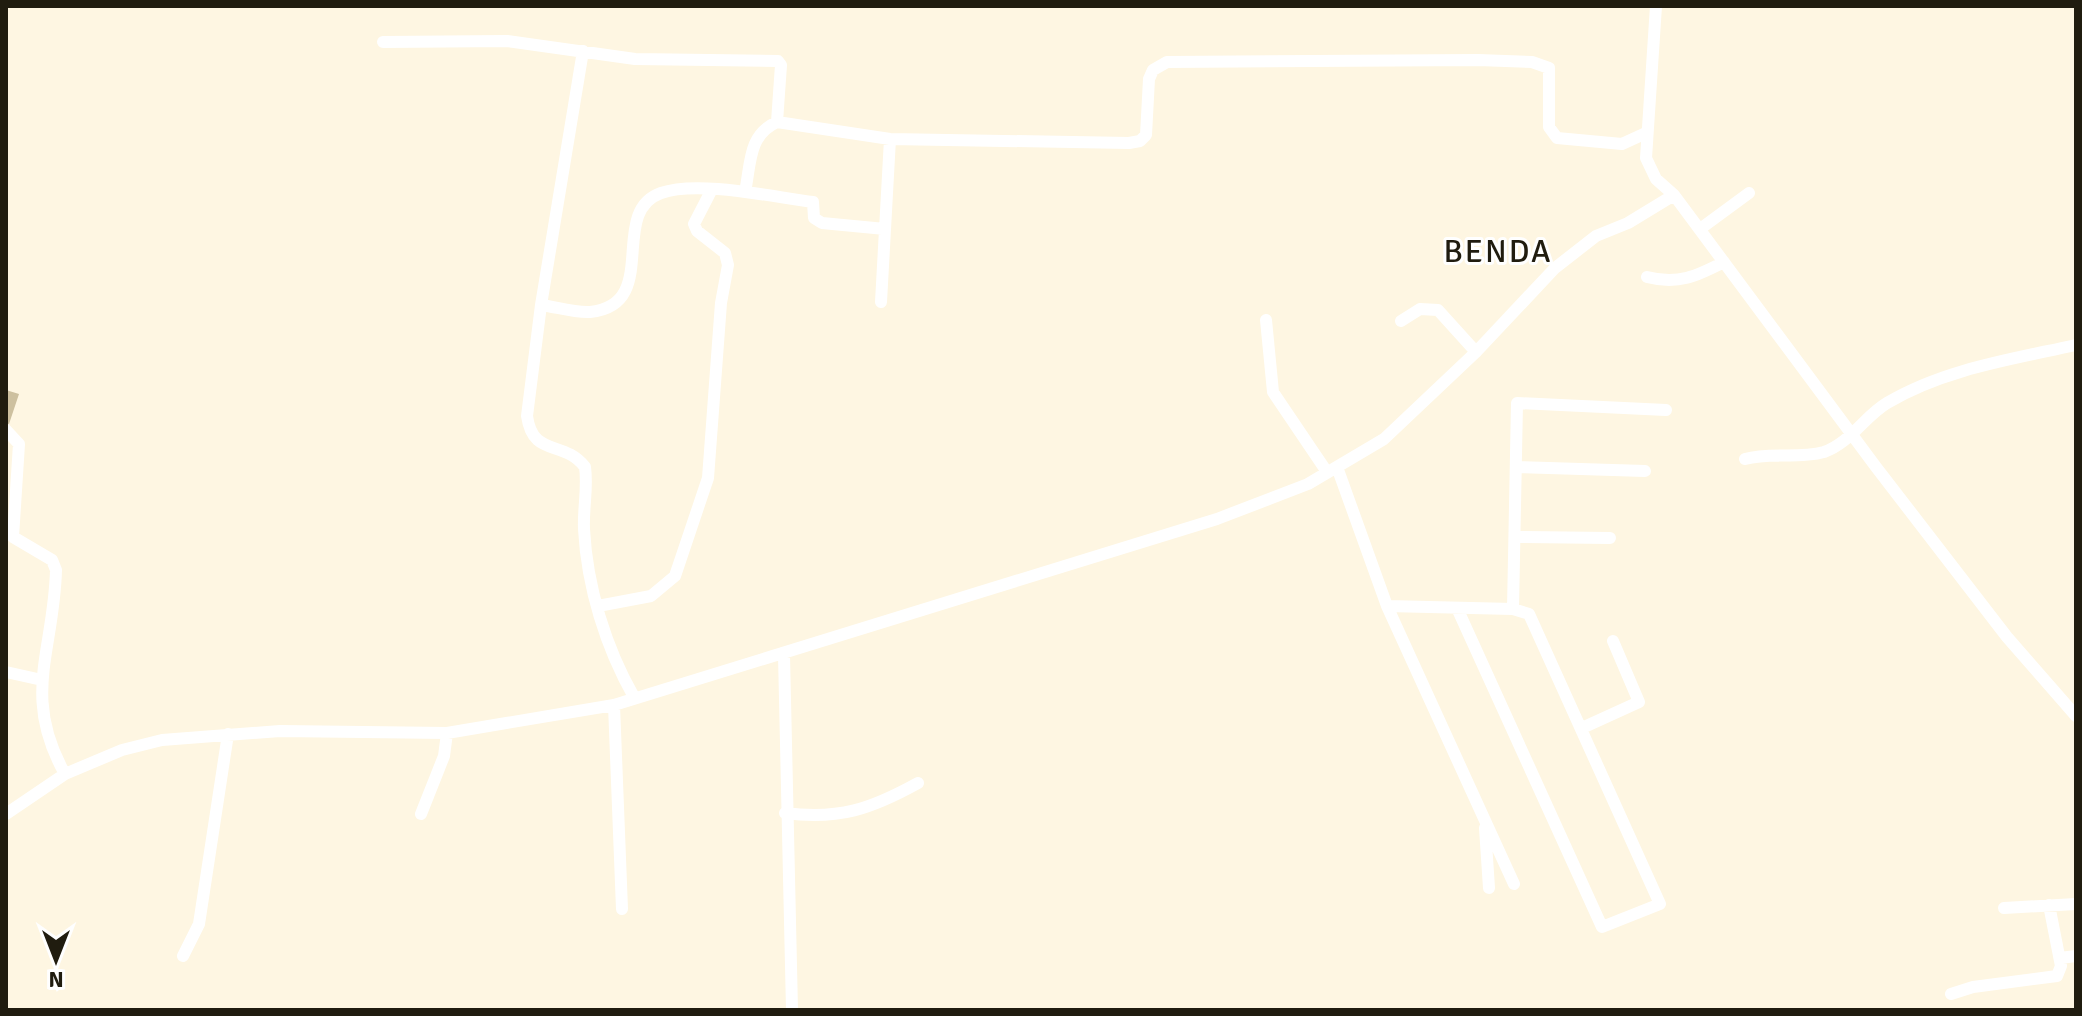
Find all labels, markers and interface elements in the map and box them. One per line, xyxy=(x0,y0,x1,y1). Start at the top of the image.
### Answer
district label: BENDA xyxy=(1443,232,1553,271)
north arrow xyxy=(16,920,96,1000)
text: N xyxy=(48,966,64,993)

